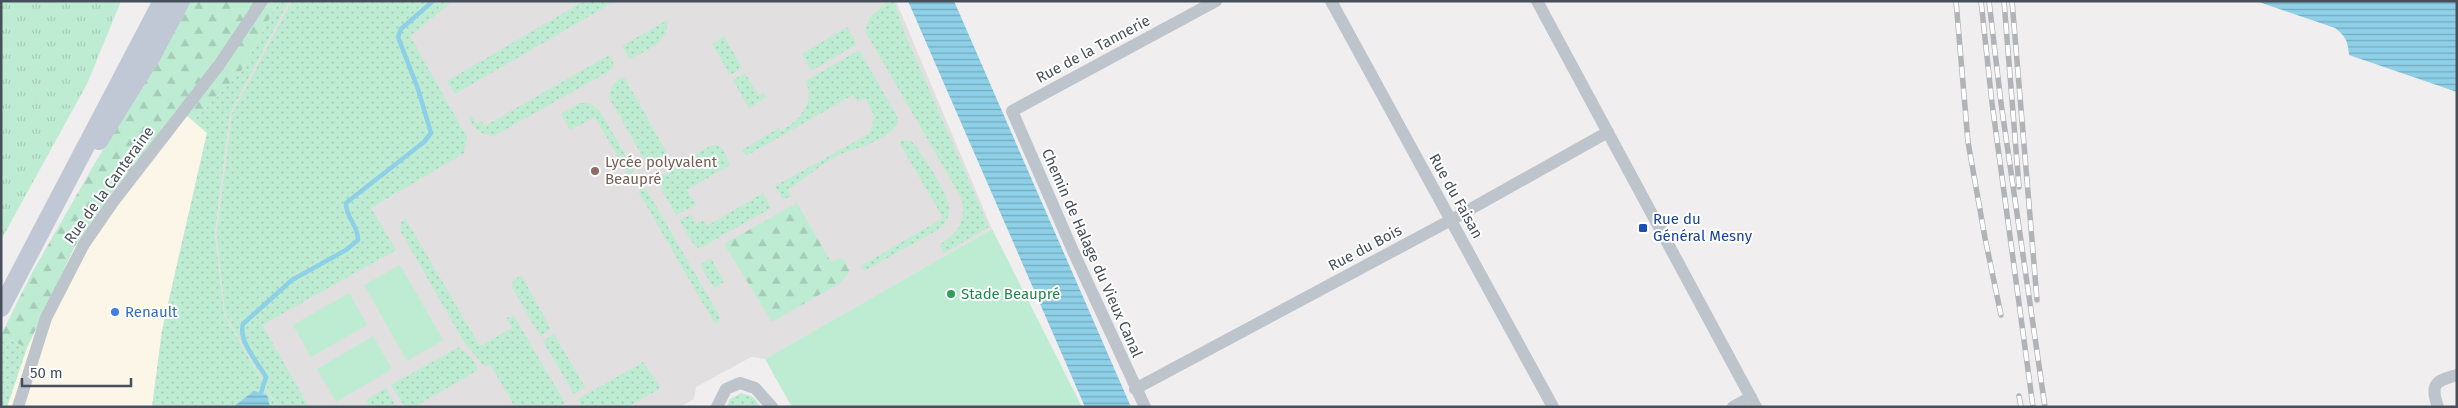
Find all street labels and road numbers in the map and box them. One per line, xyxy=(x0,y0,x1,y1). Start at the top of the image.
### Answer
street label: Rue de la Tannerie xyxy=(1033,11,1153,87)
street label: Rue de la Canteraine xyxy=(60,123,158,247)
street label: Chemin de Halage du Vieux Canal xyxy=(1038,146,1147,361)
street label: Rue du Faisan xyxy=(1425,150,1487,242)
street label: Rue du Bois xyxy=(1325,221,1405,275)

